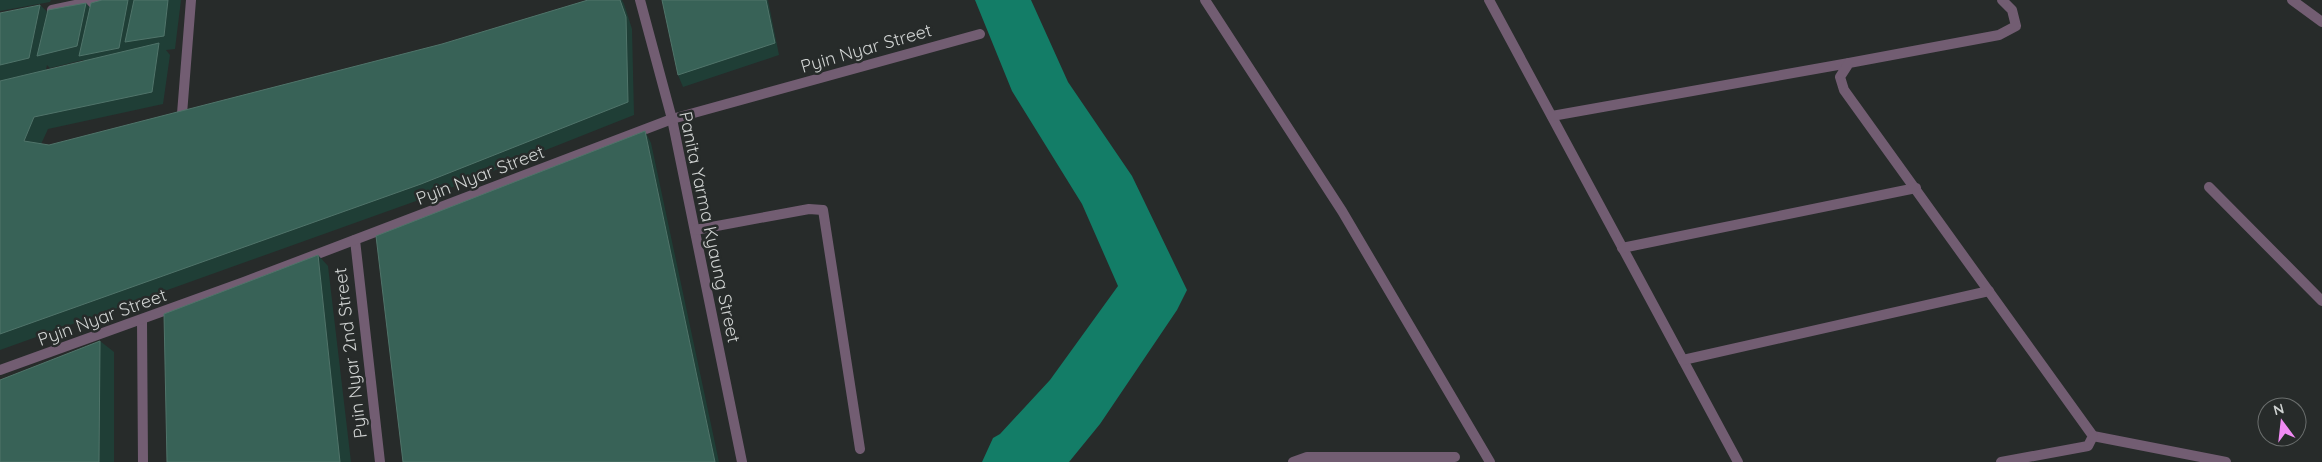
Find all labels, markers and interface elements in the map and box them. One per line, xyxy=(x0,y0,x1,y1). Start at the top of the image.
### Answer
street label: Pyin Nyar Street xyxy=(798,18,934,78)
street label: Panita Yarma Kyaung Street xyxy=(674,109,746,345)
street label: Pyin Nyar Street xyxy=(413,140,547,210)
street label: Pyin Nyar 2nd Street xyxy=(328,266,372,440)
street label: Pyin Nyar Street xyxy=(34,283,170,351)
north arrow xyxy=(2257,397,2307,447)
text: N xyxy=(2271,399,2286,419)

